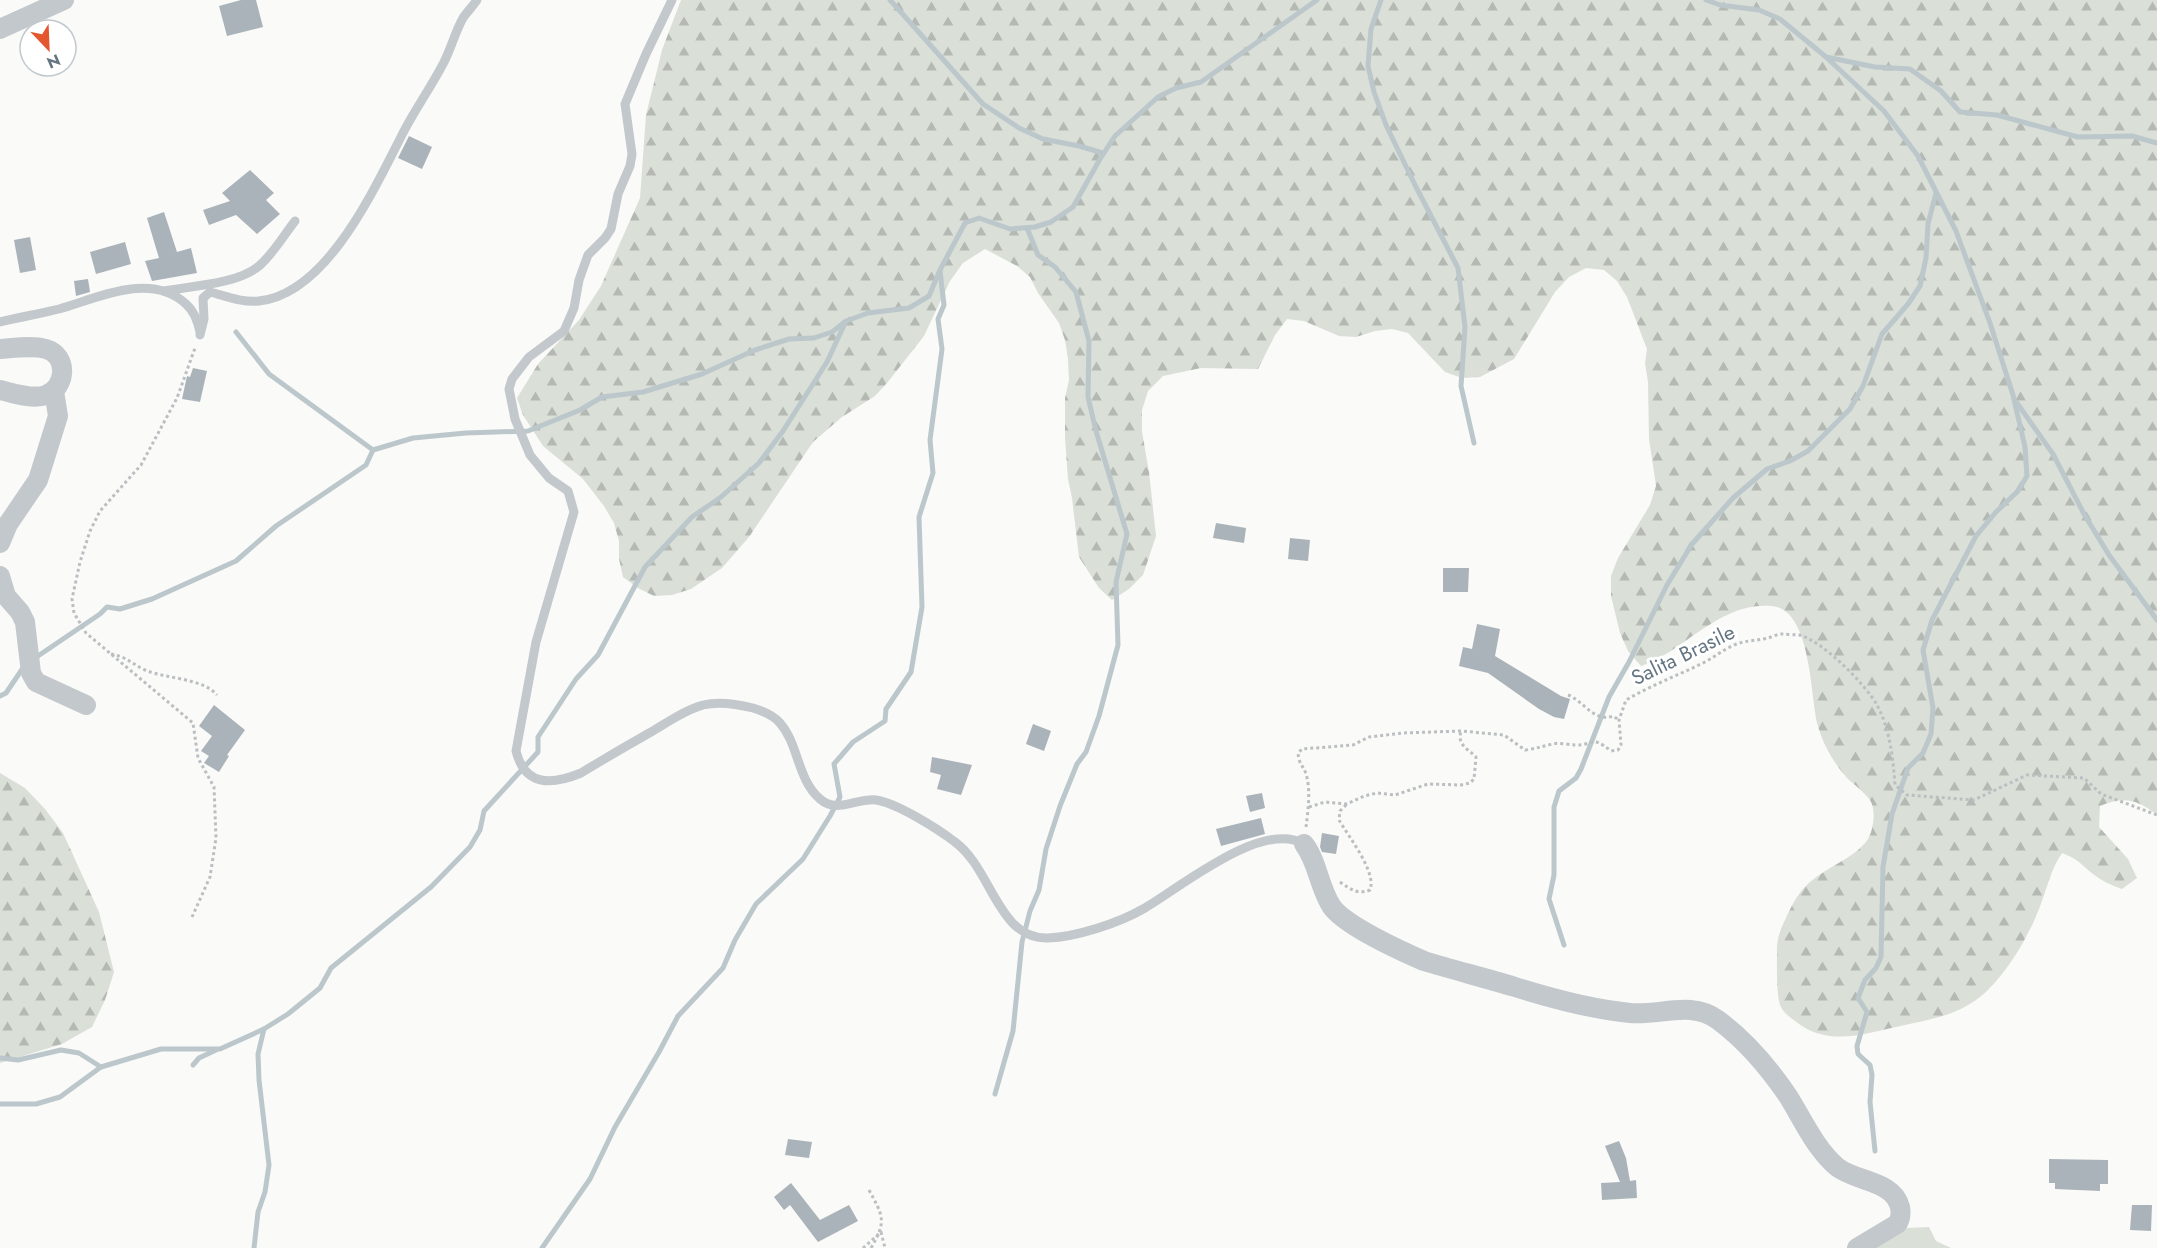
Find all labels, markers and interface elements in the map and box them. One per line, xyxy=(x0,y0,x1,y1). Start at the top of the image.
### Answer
north arrow xyxy=(18,18,78,78)
text: N xyxy=(43,48,64,74)
street label: Salita Brasile xyxy=(1626,617,1740,693)

